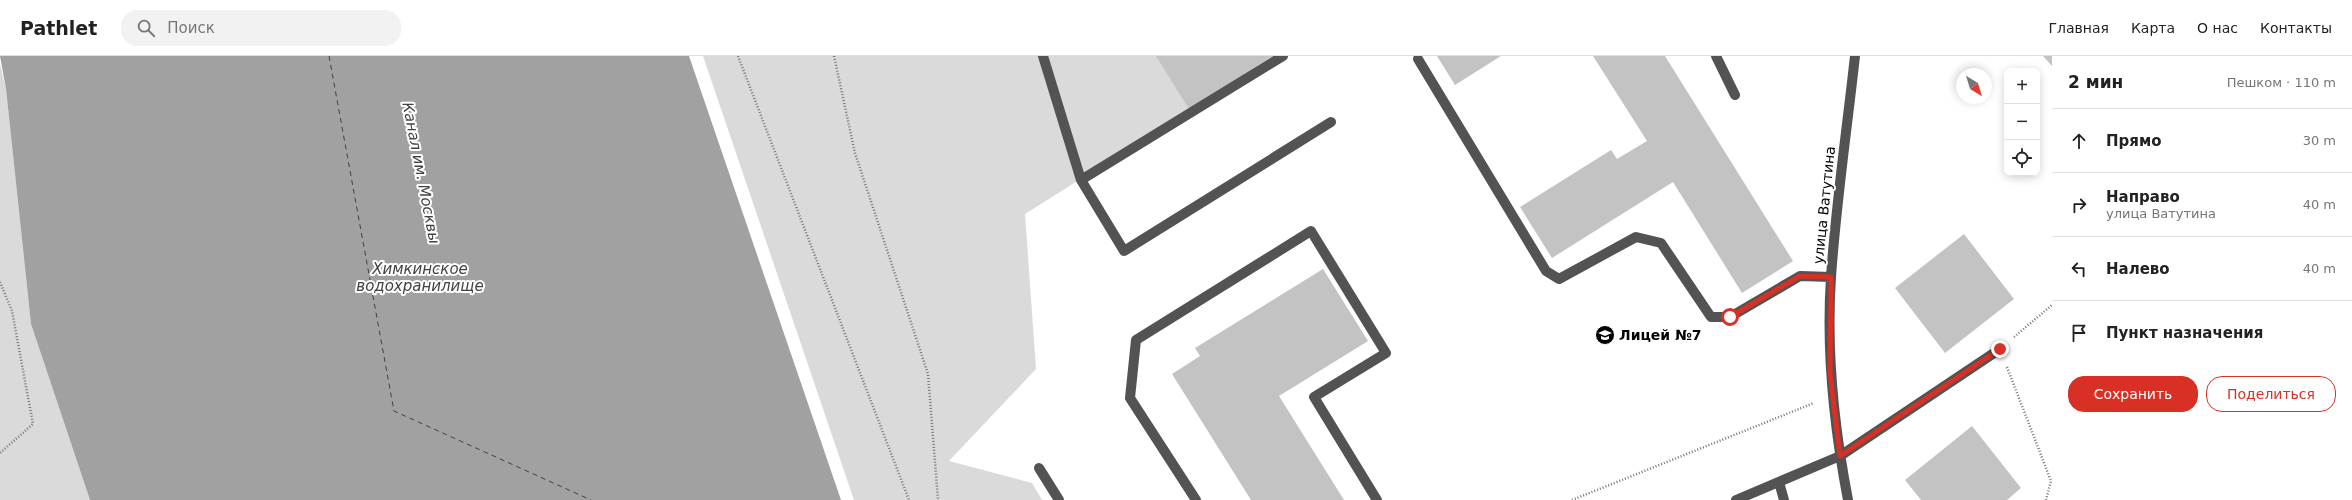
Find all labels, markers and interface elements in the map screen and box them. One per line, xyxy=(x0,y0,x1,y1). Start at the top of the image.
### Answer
search box xyxy=(121,10,401,46)
text: Pathlet xyxy=(20,17,97,39)
icon: search xyxy=(135,17,157,39)
text: Поиск xyxy=(167,19,215,37)
text: Главная xyxy=(2048,20,2109,36)
text: Карта xyxy=(2131,20,2175,36)
text: О нас xyxy=(2197,20,2238,36)
text: Контакты xyxy=(2260,20,2332,36)
north arrow xyxy=(1956,68,1992,104)
map controls xyxy=(2004,68,2040,176)
button: + xyxy=(2004,68,2040,104)
text: 2 мин xyxy=(2068,72,2123,92)
text: Пешком · 110 m xyxy=(2227,75,2336,90)
water label: Канал им. Москвы xyxy=(398,101,444,246)
button: − xyxy=(2004,104,2040,140)
icon: ahead xyxy=(2068,130,2090,152)
text: Прямо xyxy=(2106,132,2162,150)
text: 30 m xyxy=(2303,133,2336,148)
button: locate xyxy=(2004,140,2040,176)
street label: улица Ватутина xyxy=(1810,145,1838,265)
text: Направо xyxy=(2106,188,2180,206)
icon: right xyxy=(2068,194,2090,216)
text: 40 m xyxy=(2303,197,2336,212)
text: улица Ватутина xyxy=(2106,206,2216,221)
icon: left xyxy=(2068,258,2090,280)
water label: Химкинское водохранилище xyxy=(356,260,484,295)
text: Налево xyxy=(2106,260,2170,278)
text: 40 m xyxy=(2303,261,2336,276)
route start xyxy=(1721,308,1739,326)
icon: arrive xyxy=(2068,322,2090,344)
school or university icon: Лицей №7 xyxy=(1594,324,1616,346)
text: Пункт назначения xyxy=(2106,324,2263,342)
place label: Лицей №7 xyxy=(1619,327,1702,343)
route end xyxy=(1991,340,2009,358)
button: Сохранить xyxy=(2068,376,2198,412)
button: Поделиться xyxy=(2206,376,2336,412)

